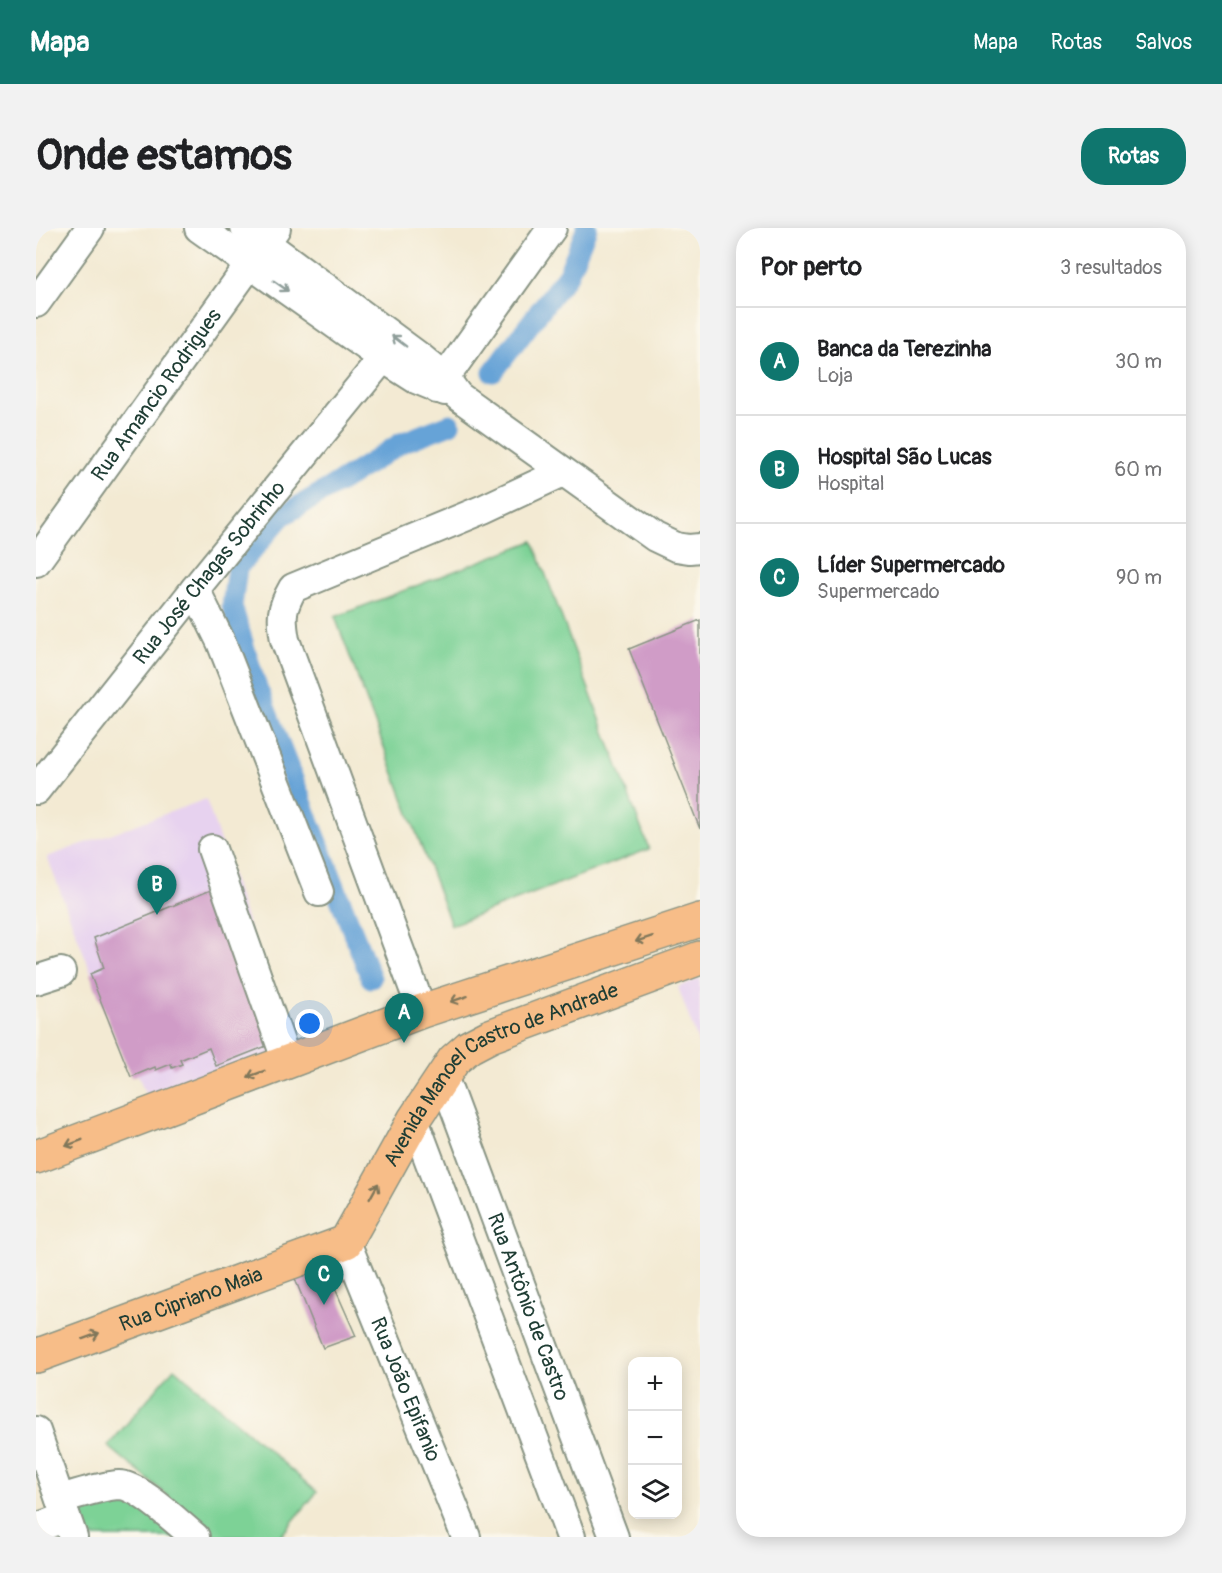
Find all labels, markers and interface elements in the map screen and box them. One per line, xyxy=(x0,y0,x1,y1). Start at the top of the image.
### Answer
text: Mapa xyxy=(30,25,89,60)
text: Mapa xyxy=(973,29,1018,56)
text: Rotas xyxy=(1051,29,1102,56)
text: Salvos xyxy=(1135,29,1192,56)
button: Rotas xyxy=(1081,128,1186,185)
text: Onde estamos xyxy=(36,130,292,182)
text: Por perto xyxy=(760,251,862,283)
text: 3 resultados xyxy=(1060,255,1162,280)
one-way arrow xyxy=(273,280,289,292)
street label: Rua Amancio Rodrigues xyxy=(85,303,228,487)
one-way arrow xyxy=(392,335,408,348)
text: Banca da Terezinha xyxy=(817,335,992,363)
text: A xyxy=(773,349,786,374)
text: 30 m xyxy=(1115,349,1162,374)
text: Loja xyxy=(817,363,853,388)
text: Hospital São Lucas xyxy=(817,443,991,471)
text: B xyxy=(774,457,785,482)
text: 60 m xyxy=(1115,457,1162,482)
text: Hospital xyxy=(817,471,884,496)
street label: Rua José Chagas Sobrinho xyxy=(127,475,292,670)
text: Líder Supermercado xyxy=(817,551,1005,579)
text: C xyxy=(773,565,786,590)
text: 90 m xyxy=(1116,565,1162,590)
text: Supermercado xyxy=(817,579,940,604)
pin: B xyxy=(138,866,176,915)
one-way arrow xyxy=(635,934,654,945)
street label: Avenida Manoel Castro de Andrade xyxy=(378,977,632,1183)
pin: A xyxy=(384,994,424,1043)
one-way arrow xyxy=(450,995,469,1006)
your location xyxy=(295,1009,324,1038)
one-way arrow xyxy=(247,1069,266,1080)
one-way arrow xyxy=(65,1138,84,1149)
one-way arrow xyxy=(369,1183,381,1200)
street label: Rua Antônio de Castro xyxy=(481,1209,575,1404)
pin: C xyxy=(304,1256,344,1305)
street label: Rua Cipriano Maia xyxy=(116,1261,266,1338)
street label: Rua João Epifanio xyxy=(364,1313,447,1466)
one-way arrow xyxy=(81,1329,100,1340)
map controls xyxy=(628,1357,682,1519)
button: + xyxy=(628,1357,682,1411)
button: − xyxy=(628,1411,682,1465)
button: layers xyxy=(628,1465,682,1519)

